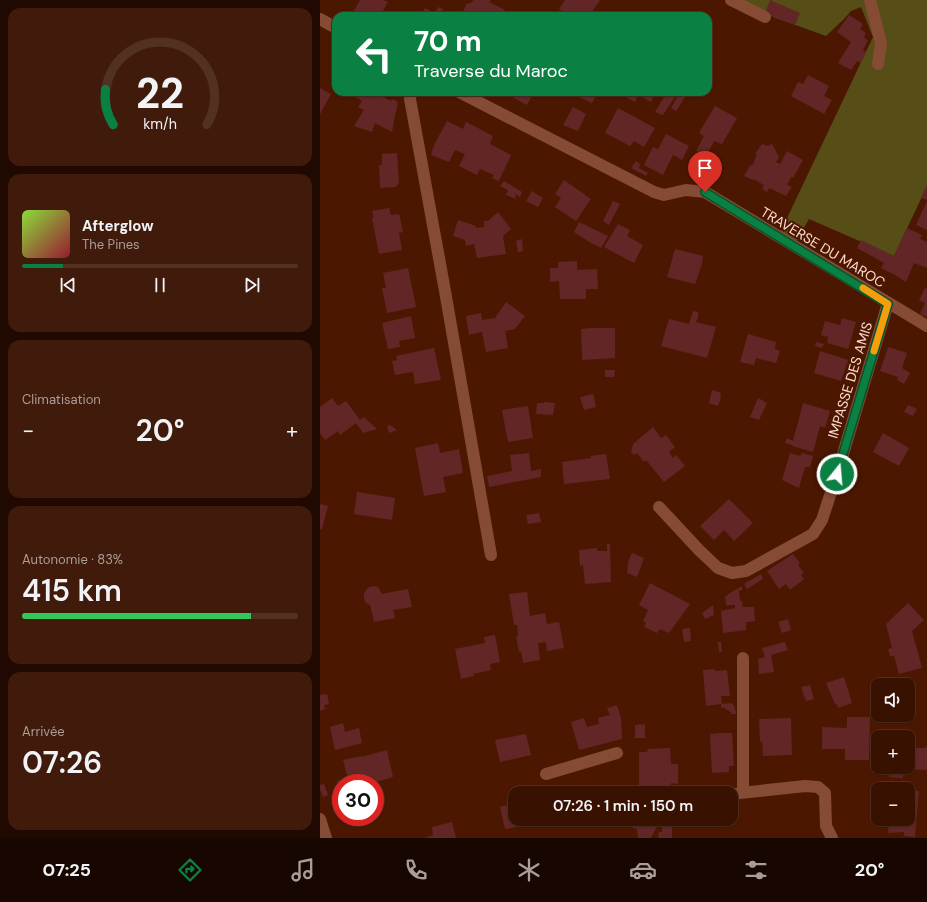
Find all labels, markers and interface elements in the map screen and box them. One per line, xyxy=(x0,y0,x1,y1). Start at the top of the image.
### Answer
text: 70 m xyxy=(414,23,482,60)
icon: left xyxy=(348,28,400,80)
text: Traverse du Maroc xyxy=(414,59,568,83)
text: 22 xyxy=(136,67,184,121)
text: km/h xyxy=(143,115,177,133)
pin xyxy=(688,151,722,192)
icon: arrive xyxy=(694,157,716,179)
street label: TRAVERSE DU MAROC xyxy=(757,203,889,291)
text: Afterglow xyxy=(82,216,154,236)
text: The Pines xyxy=(82,236,140,253)
icon: previous xyxy=(57,274,79,296)
icon: pause xyxy=(149,274,171,296)
icon: next xyxy=(241,274,263,296)
street label: IMPASSE DES AMIS xyxy=(824,320,876,440)
text: Climatisation xyxy=(22,391,101,408)
text: 20° xyxy=(136,411,184,450)
text: − xyxy=(22,416,34,445)
text: + xyxy=(286,416,298,445)
position arrow xyxy=(816,453,858,495)
text: Autonomie · 83% xyxy=(22,551,123,568)
text: 415 km xyxy=(22,571,122,610)
map controls xyxy=(871,678,915,826)
button: sound xyxy=(871,678,915,722)
text: Arrivée xyxy=(22,723,65,740)
button: + xyxy=(871,730,915,774)
text: 07:26 xyxy=(22,743,102,782)
speed limit sign: 30 xyxy=(332,774,384,826)
button: − xyxy=(871,782,915,826)
text: 07:26 · 1 min · 150 m xyxy=(553,796,693,816)
icon: directions xyxy=(176,856,204,884)
icon: music xyxy=(289,856,317,884)
icon: phone xyxy=(402,856,430,884)
icon: climate xyxy=(515,856,543,884)
icon: car xyxy=(629,856,657,884)
icon: filters xyxy=(742,856,770,884)
text: 07:25 xyxy=(43,858,91,882)
text: 20° xyxy=(855,858,884,882)

